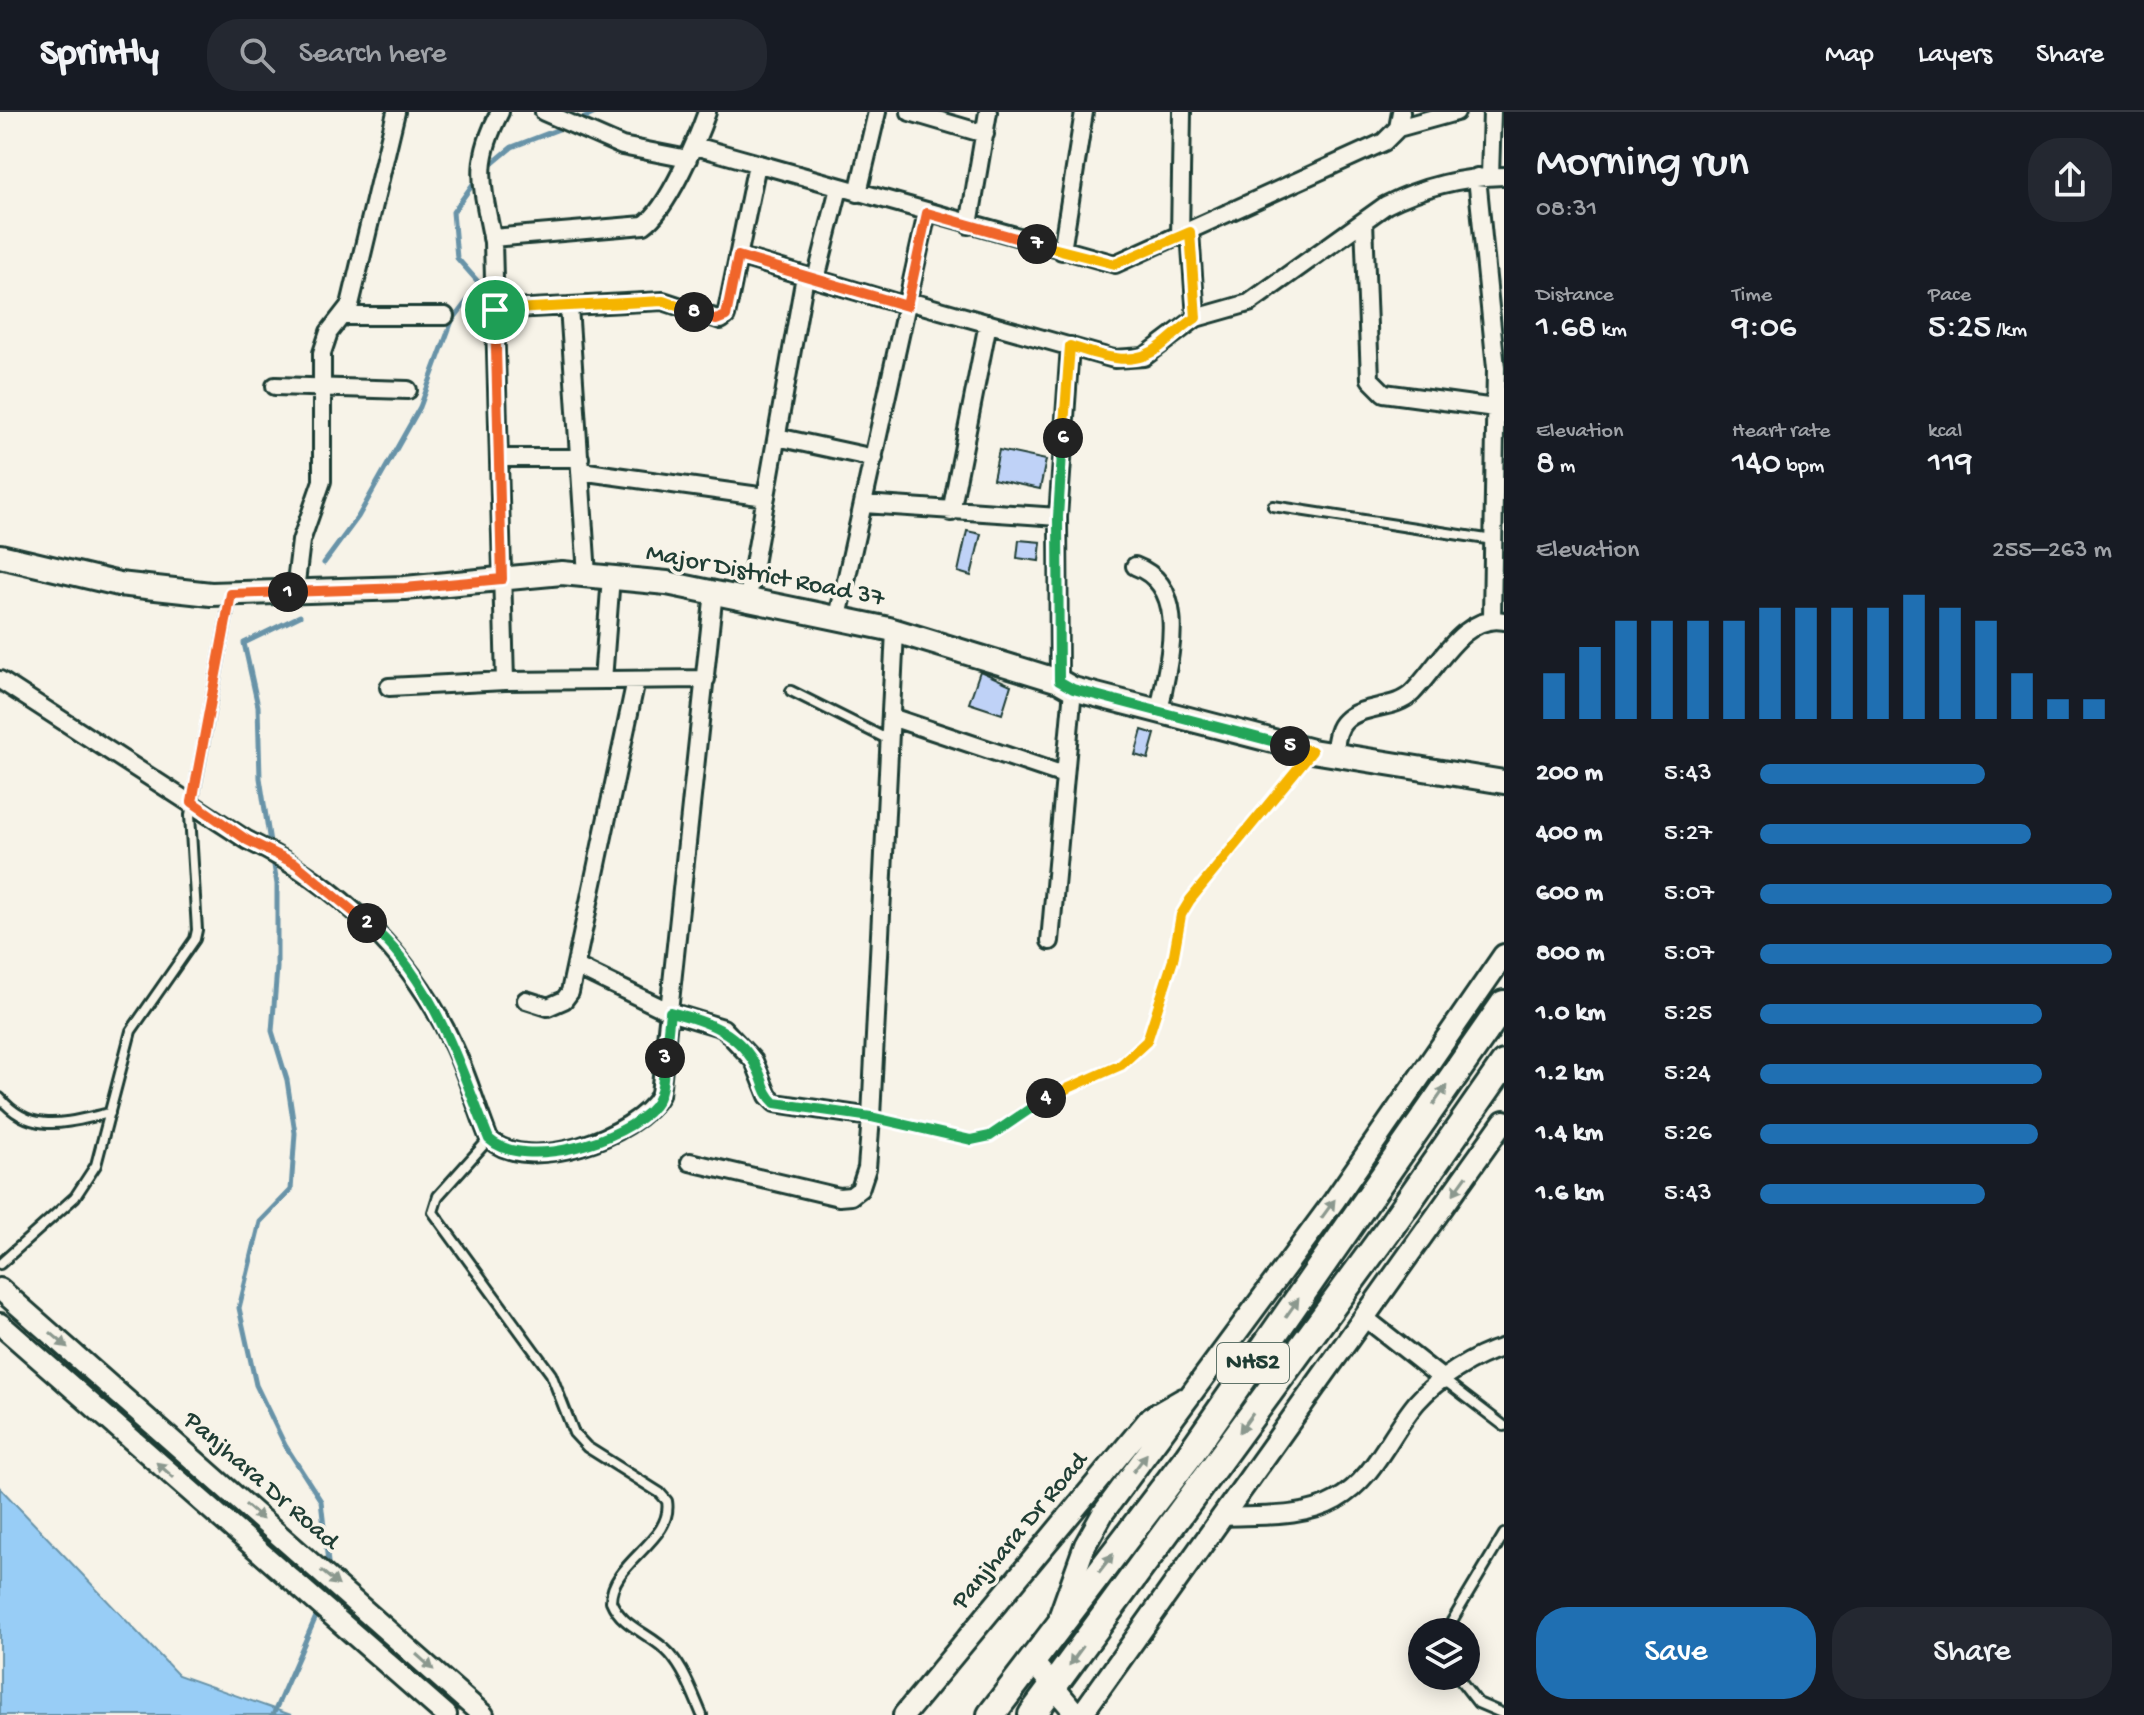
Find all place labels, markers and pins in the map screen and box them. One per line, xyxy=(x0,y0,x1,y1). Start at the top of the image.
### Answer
pin: 7 xyxy=(1017,224,1057,264)
pin xyxy=(461,276,529,344)
pin: 8 xyxy=(674,292,714,332)
pin: 6 xyxy=(1043,418,1083,458)
pin: 1 xyxy=(268,572,308,612)
pin: 5 xyxy=(1270,726,1310,766)
pin: 2 xyxy=(347,903,387,943)
pin: 3 xyxy=(645,1038,685,1078)
pin: 4 xyxy=(1026,1078,1066,1118)

